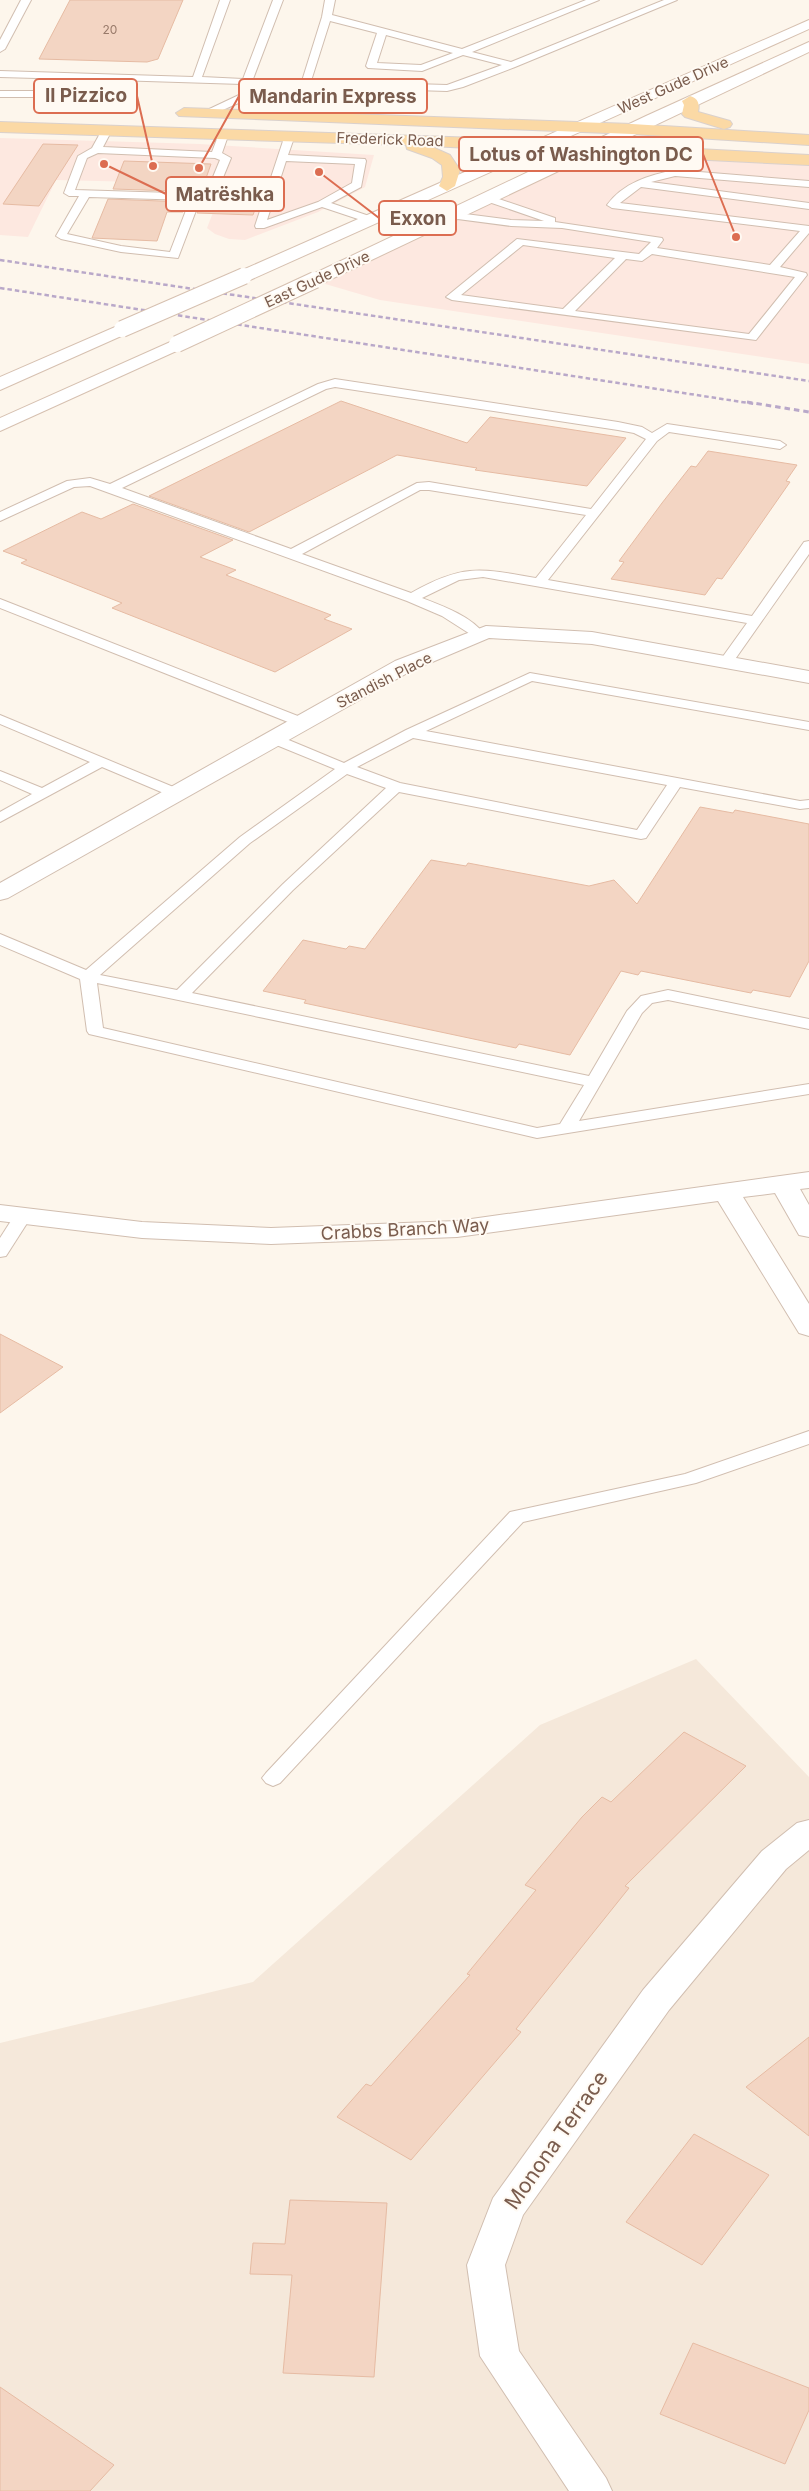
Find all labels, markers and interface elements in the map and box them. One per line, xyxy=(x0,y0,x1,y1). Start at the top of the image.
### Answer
house number: 20 xyxy=(103,22,117,37)
street label: West Gude Drive xyxy=(615,52,731,118)
callout: Il Pizzico xyxy=(34,79,137,113)
callout: Mandarin Express xyxy=(239,79,427,113)
text: Il Pizzico xyxy=(45,84,127,107)
text: Mandarin Express xyxy=(249,85,417,108)
street label: Frederick Road xyxy=(336,128,444,150)
callout: Lotus of Washington DC xyxy=(459,137,703,171)
text: Lotus of Washington DC xyxy=(469,143,693,166)
callout: Matrëshka xyxy=(166,177,284,211)
text: Matrëshka xyxy=(176,183,274,206)
callout: Exxon xyxy=(379,201,456,235)
text: Exxon xyxy=(390,207,446,230)
street label: East Gude Drive xyxy=(261,246,373,312)
street label: Standish Place xyxy=(333,648,435,712)
street label: Crabbs Branch Way xyxy=(320,1214,490,1244)
street label: Monona Terrace xyxy=(499,2066,613,2214)

